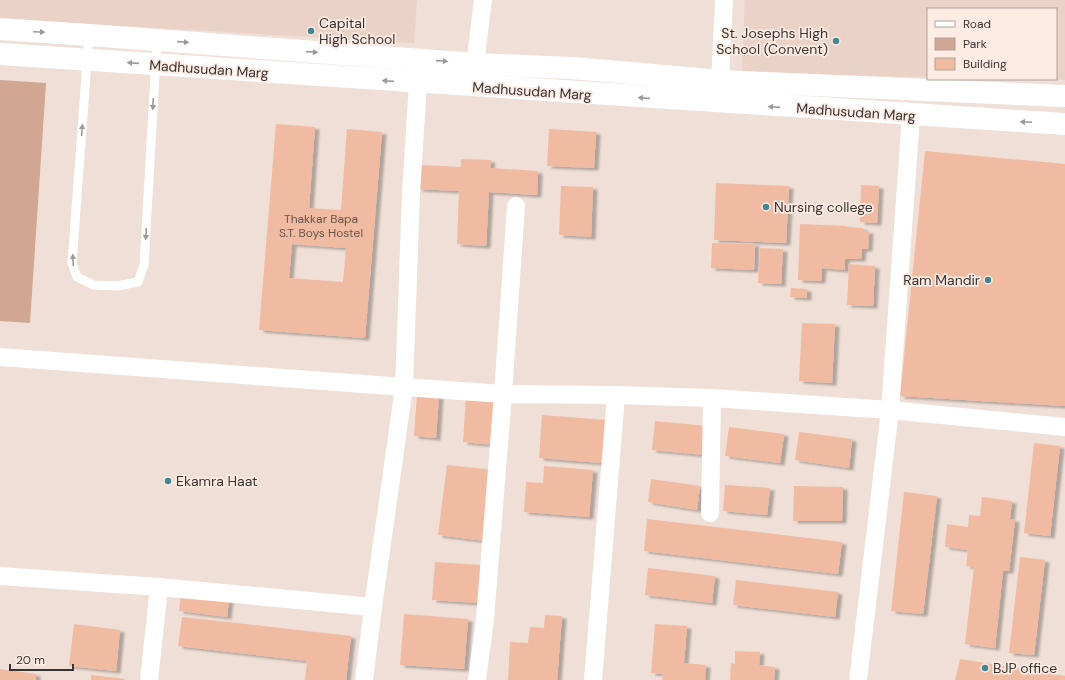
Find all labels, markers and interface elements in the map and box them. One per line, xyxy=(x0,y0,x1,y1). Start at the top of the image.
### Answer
legend xyxy=(927,8,1057,80)
place label: Capital High School xyxy=(319,14,395,48)
text: Road xyxy=(963,16,991,32)
place label: St. Josephs High School (Convent) xyxy=(716,24,828,58)
marker: Capital High School xyxy=(306,26,316,36)
one-way arrow xyxy=(33,28,45,35)
marker: St. Josephs High School (Convent) xyxy=(831,36,841,46)
text: Park xyxy=(963,36,987,52)
one-way arrow xyxy=(177,38,189,45)
one-way arrow xyxy=(306,48,318,55)
street label: Madhusudan Marg xyxy=(149,56,269,82)
text: Building xyxy=(963,56,1007,72)
one-way arrow xyxy=(436,58,448,65)
one-way arrow xyxy=(127,60,139,67)
one-way arrow xyxy=(382,77,394,84)
street label: Madhusudan Marg xyxy=(472,78,592,104)
one-way arrow xyxy=(638,95,650,102)
one-way arrow xyxy=(150,98,157,110)
street label: Madhusudan Marg xyxy=(796,99,916,125)
one-way arrow xyxy=(768,103,780,110)
one-way arrow xyxy=(1020,118,1032,125)
one-way arrow xyxy=(79,124,86,136)
place label: Nursing college xyxy=(774,198,873,216)
marker: Nursing college xyxy=(761,202,771,212)
house number: Thakkar Bapa S.T. Boys Hostel xyxy=(279,211,363,241)
one-way arrow xyxy=(143,228,149,241)
one-way arrow xyxy=(70,254,77,266)
place label: Ram Mandir xyxy=(903,271,980,289)
marker: Ram Mandir xyxy=(983,275,993,285)
place label: Ekamra Haat xyxy=(176,472,258,490)
marker: Ekamra Haat xyxy=(163,476,173,486)
scale bar xyxy=(10,646,73,672)
text: 20 m xyxy=(16,652,45,668)
place label: BJP office xyxy=(993,659,1057,677)
marker: BJP office xyxy=(980,663,990,673)

